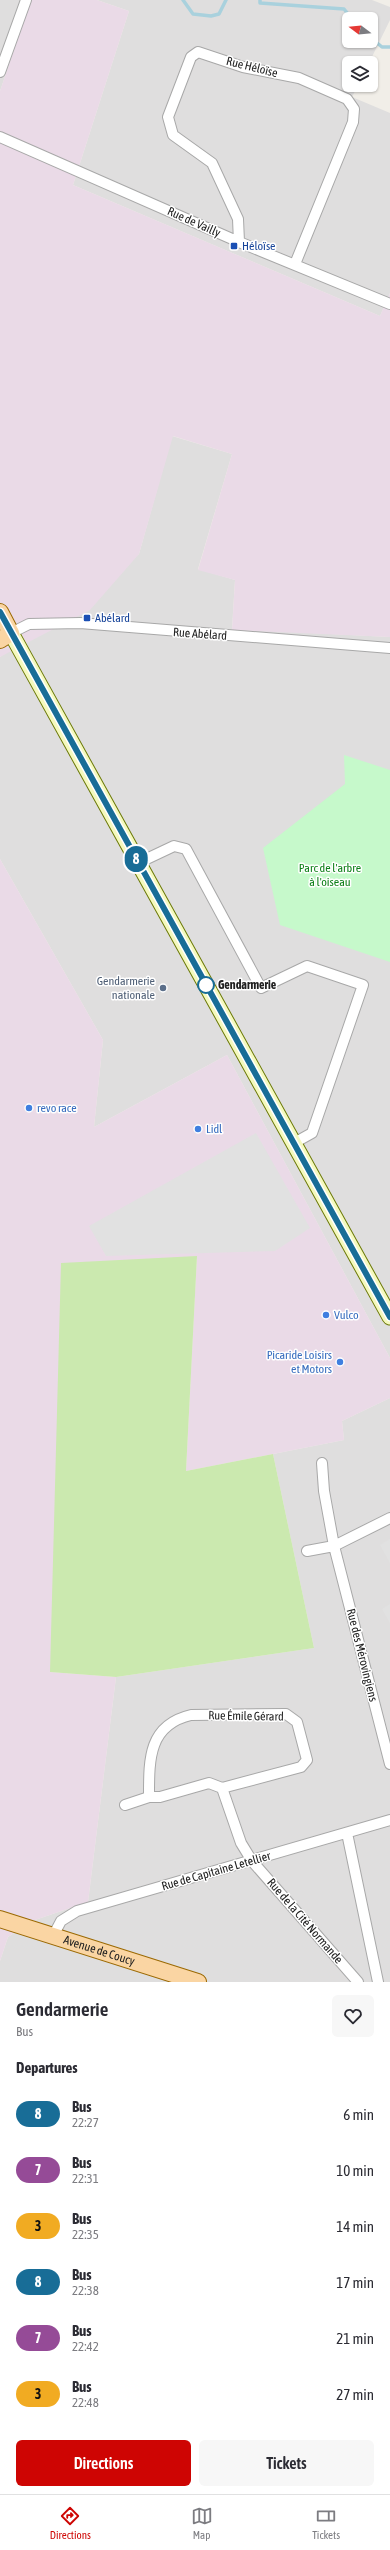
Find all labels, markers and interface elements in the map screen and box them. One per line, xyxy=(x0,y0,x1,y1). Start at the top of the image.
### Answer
north arrow xyxy=(342,12,378,48)
map controls xyxy=(342,12,378,92)
street label: Rue Héloïse xyxy=(225,54,279,80)
button: layers xyxy=(342,56,378,92)
street label: Rue de Vailly xyxy=(165,204,223,240)
place label: Héloïse xyxy=(242,239,276,253)
marker: Héloïse xyxy=(229,241,239,251)
place label: Abélard xyxy=(95,611,130,625)
marker: Abélard xyxy=(82,613,92,623)
street label: Rue Abélard xyxy=(173,625,227,643)
line badge: 8 xyxy=(123,846,149,872)
text: 8 xyxy=(133,851,139,867)
park label: Parc de l'arbre à l'oiseau xyxy=(299,861,361,889)
place label: Gendarmerie nationale xyxy=(97,974,155,1002)
marker: Gendarmerie xyxy=(197,976,215,994)
place label: Gendarmerie xyxy=(218,978,277,992)
marker: Gendarmerie nationale xyxy=(158,983,168,993)
place label: revo race xyxy=(37,1101,77,1115)
marker: revo race xyxy=(24,1103,34,1113)
place label: Lidl xyxy=(206,1122,223,1136)
marker: Lidl xyxy=(193,1124,203,1134)
place label: Vulco xyxy=(334,1308,359,1322)
marker: Vulco xyxy=(321,1310,331,1320)
place label: Picaride Loisirs et Motors xyxy=(267,1348,332,1376)
marker: Picaride Loisirs et Motors xyxy=(335,1357,345,1367)
street label: Rue des Mérovingiens xyxy=(344,1607,380,1703)
street label: Rue Émile Gérard xyxy=(208,1708,284,1724)
street label: Rue de Capitaine Letellier xyxy=(160,1849,273,1893)
street label: Rue de la Cité Normande xyxy=(264,1876,346,1966)
street label: Avenue de Coucy xyxy=(62,1933,137,1968)
button: heart xyxy=(332,1995,374,2037)
text: Gendarmerie xyxy=(16,1998,108,2020)
text: Bus xyxy=(16,2024,33,2039)
text: Departures xyxy=(16,2059,78,2076)
text: Bus xyxy=(72,2098,92,2115)
text: 8 xyxy=(35,2106,41,2122)
text: 6 min xyxy=(343,2106,374,2123)
text: 22:27 xyxy=(72,2115,99,2130)
text: Bus xyxy=(72,2154,92,2171)
text: 7 xyxy=(35,2162,41,2178)
text: 10 min xyxy=(336,2162,374,2179)
text: 22:31 xyxy=(72,2171,99,2186)
text: Bus xyxy=(72,2210,92,2227)
text: 3 xyxy=(35,2218,41,2234)
text: 14 min xyxy=(336,2218,374,2235)
text: 22:35 xyxy=(72,2227,99,2242)
text: Bus xyxy=(72,2266,92,2283)
text: 8 xyxy=(35,2274,41,2290)
text: 17 min xyxy=(336,2274,374,2291)
text: 22:38 xyxy=(72,2283,99,2298)
text: Bus xyxy=(72,2322,92,2339)
text: 7 xyxy=(35,2330,41,2346)
text: 21 min xyxy=(336,2330,374,2347)
text: 22:42 xyxy=(72,2339,99,2354)
text: Bus xyxy=(72,2378,92,2395)
text: 3 xyxy=(35,2386,41,2402)
text: 27 min xyxy=(336,2386,374,2403)
text: 22:48 xyxy=(72,2395,99,2410)
button: Directions xyxy=(16,2440,191,2486)
button: Tickets xyxy=(199,2440,374,2486)
tab: Directions xyxy=(50,2505,91,2541)
tab: Map xyxy=(191,2505,213,2541)
tab: Tickets xyxy=(312,2505,340,2541)

